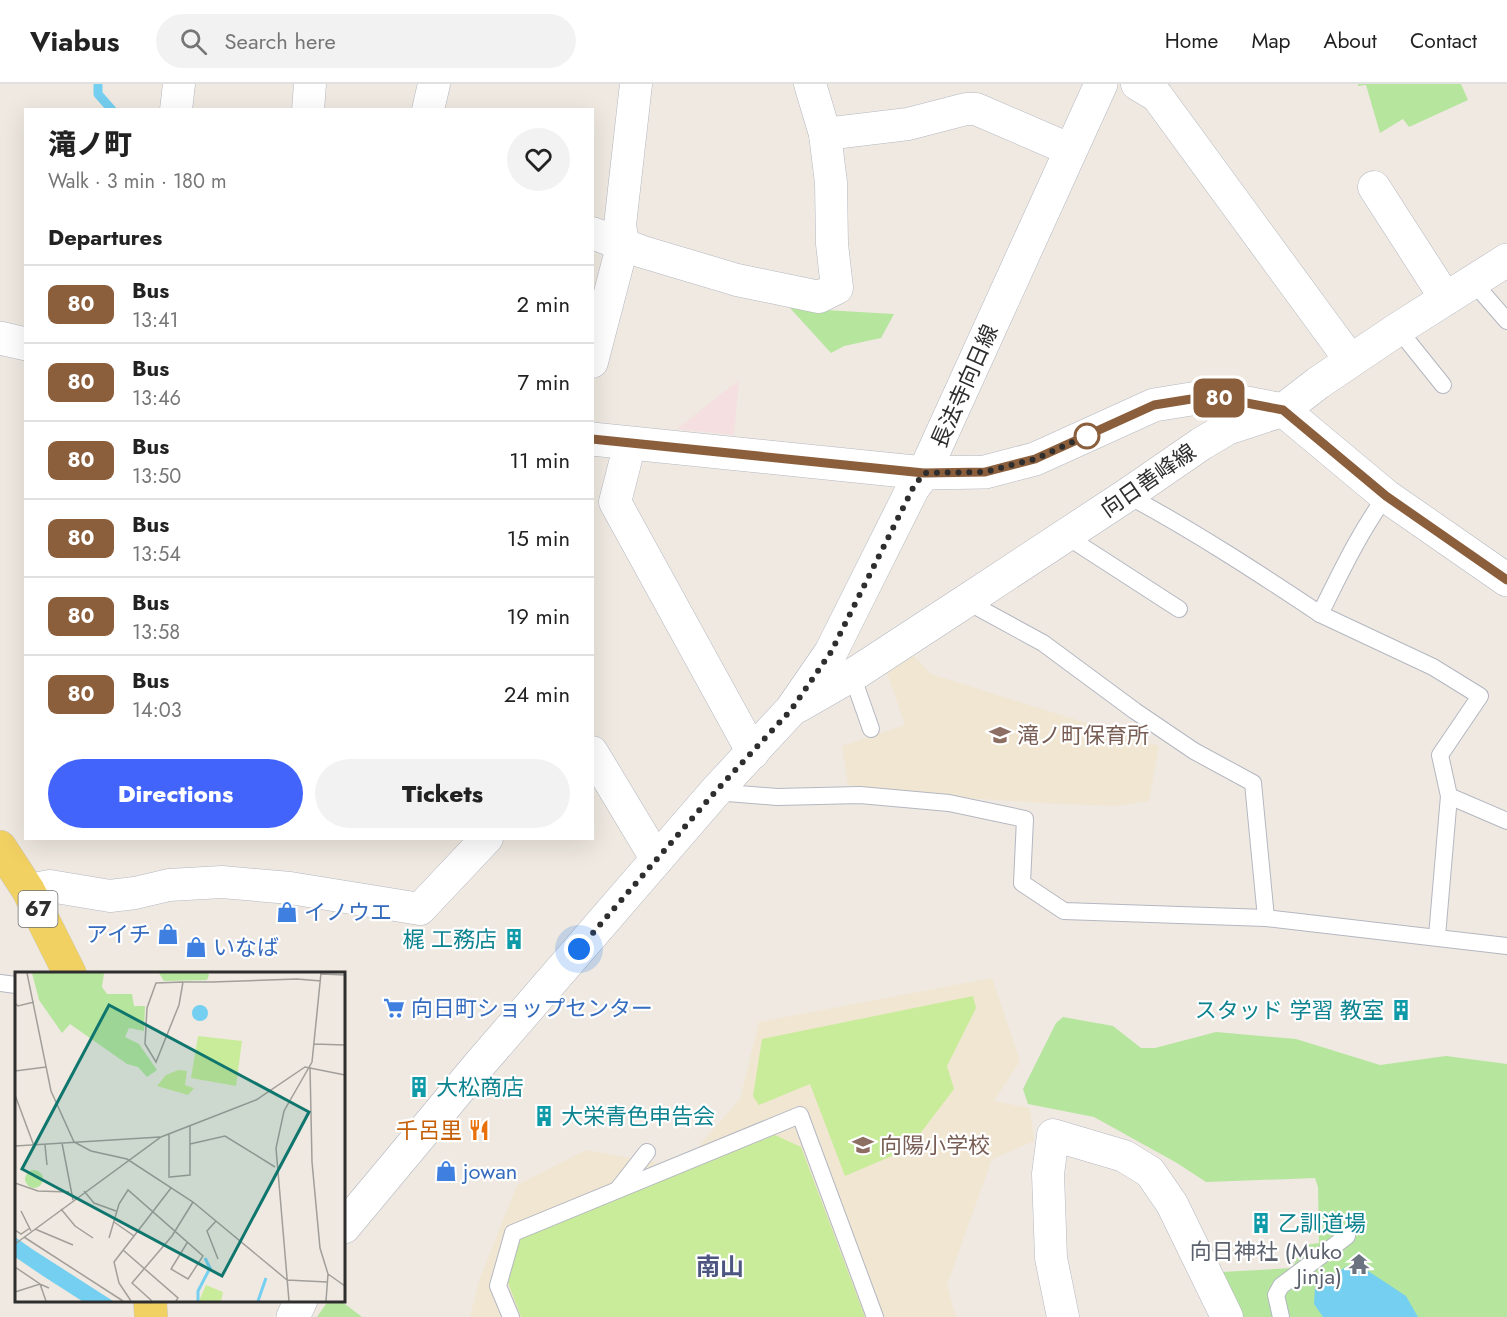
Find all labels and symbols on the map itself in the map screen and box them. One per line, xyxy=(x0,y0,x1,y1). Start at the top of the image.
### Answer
street label: 長法寺向日線 xyxy=(923,319,1005,453)
line badge: 80 xyxy=(1192,378,1246,418)
unlabelled marker xyxy=(1074,423,1100,449)
street label: 向日善峰線 xyxy=(1094,435,1202,525)
place label: 滝ノ町保育所 xyxy=(1017,719,1149,751)
school or university icon: 滝ノ町保育所 xyxy=(988,723,1012,747)
road number: 67 xyxy=(18,891,57,927)
place label: イノウエ xyxy=(304,896,392,928)
shop icon: イノウエ xyxy=(275,900,299,924)
place label: アイチ xyxy=(86,918,151,950)
shop icon: アイチ xyxy=(156,922,180,946)
place label: 梶 工務店 xyxy=(402,923,497,955)
building icon: 梶 工務店 xyxy=(502,927,526,951)
place label: いなば xyxy=(213,931,279,963)
your location xyxy=(564,934,594,964)
shop icon: いなば xyxy=(184,935,208,959)
inset map xyxy=(15,972,345,1302)
place label: 向日町ショップセンター xyxy=(411,992,653,1024)
place label: スタッド 学習 教室 xyxy=(1195,994,1384,1026)
supermarket icon: 向日町ショップセンター xyxy=(382,996,406,1020)
building icon: スタッド 学習 教室 xyxy=(1389,998,1413,1022)
place label: 大松商店 xyxy=(436,1071,524,1103)
building icon: 大松商店 xyxy=(407,1075,431,1099)
place label: 大栄青色申告会 xyxy=(561,1100,715,1132)
building icon: 大栄青色申告会 xyxy=(532,1104,556,1128)
place label: 千呂里 xyxy=(396,1114,462,1146)
restaurant icon: 千呂里 xyxy=(467,1118,491,1142)
place label: 向陽小学校 xyxy=(880,1129,990,1161)
school or university icon: 向陽小学校 xyxy=(851,1133,875,1157)
place label: jowan xyxy=(461,1155,517,1187)
shop icon: jowan xyxy=(434,1159,458,1183)
place label: 乙訓道場 xyxy=(1278,1207,1366,1239)
building icon: 乙訓道場 xyxy=(1249,1211,1273,1235)
place label: 向日神社 (Muko Jinja) xyxy=(1190,1235,1342,1292)
district label: 南山 xyxy=(696,1249,744,1284)
temple icon: 向日神社 (Muko Jinja) xyxy=(1347,1252,1371,1276)

